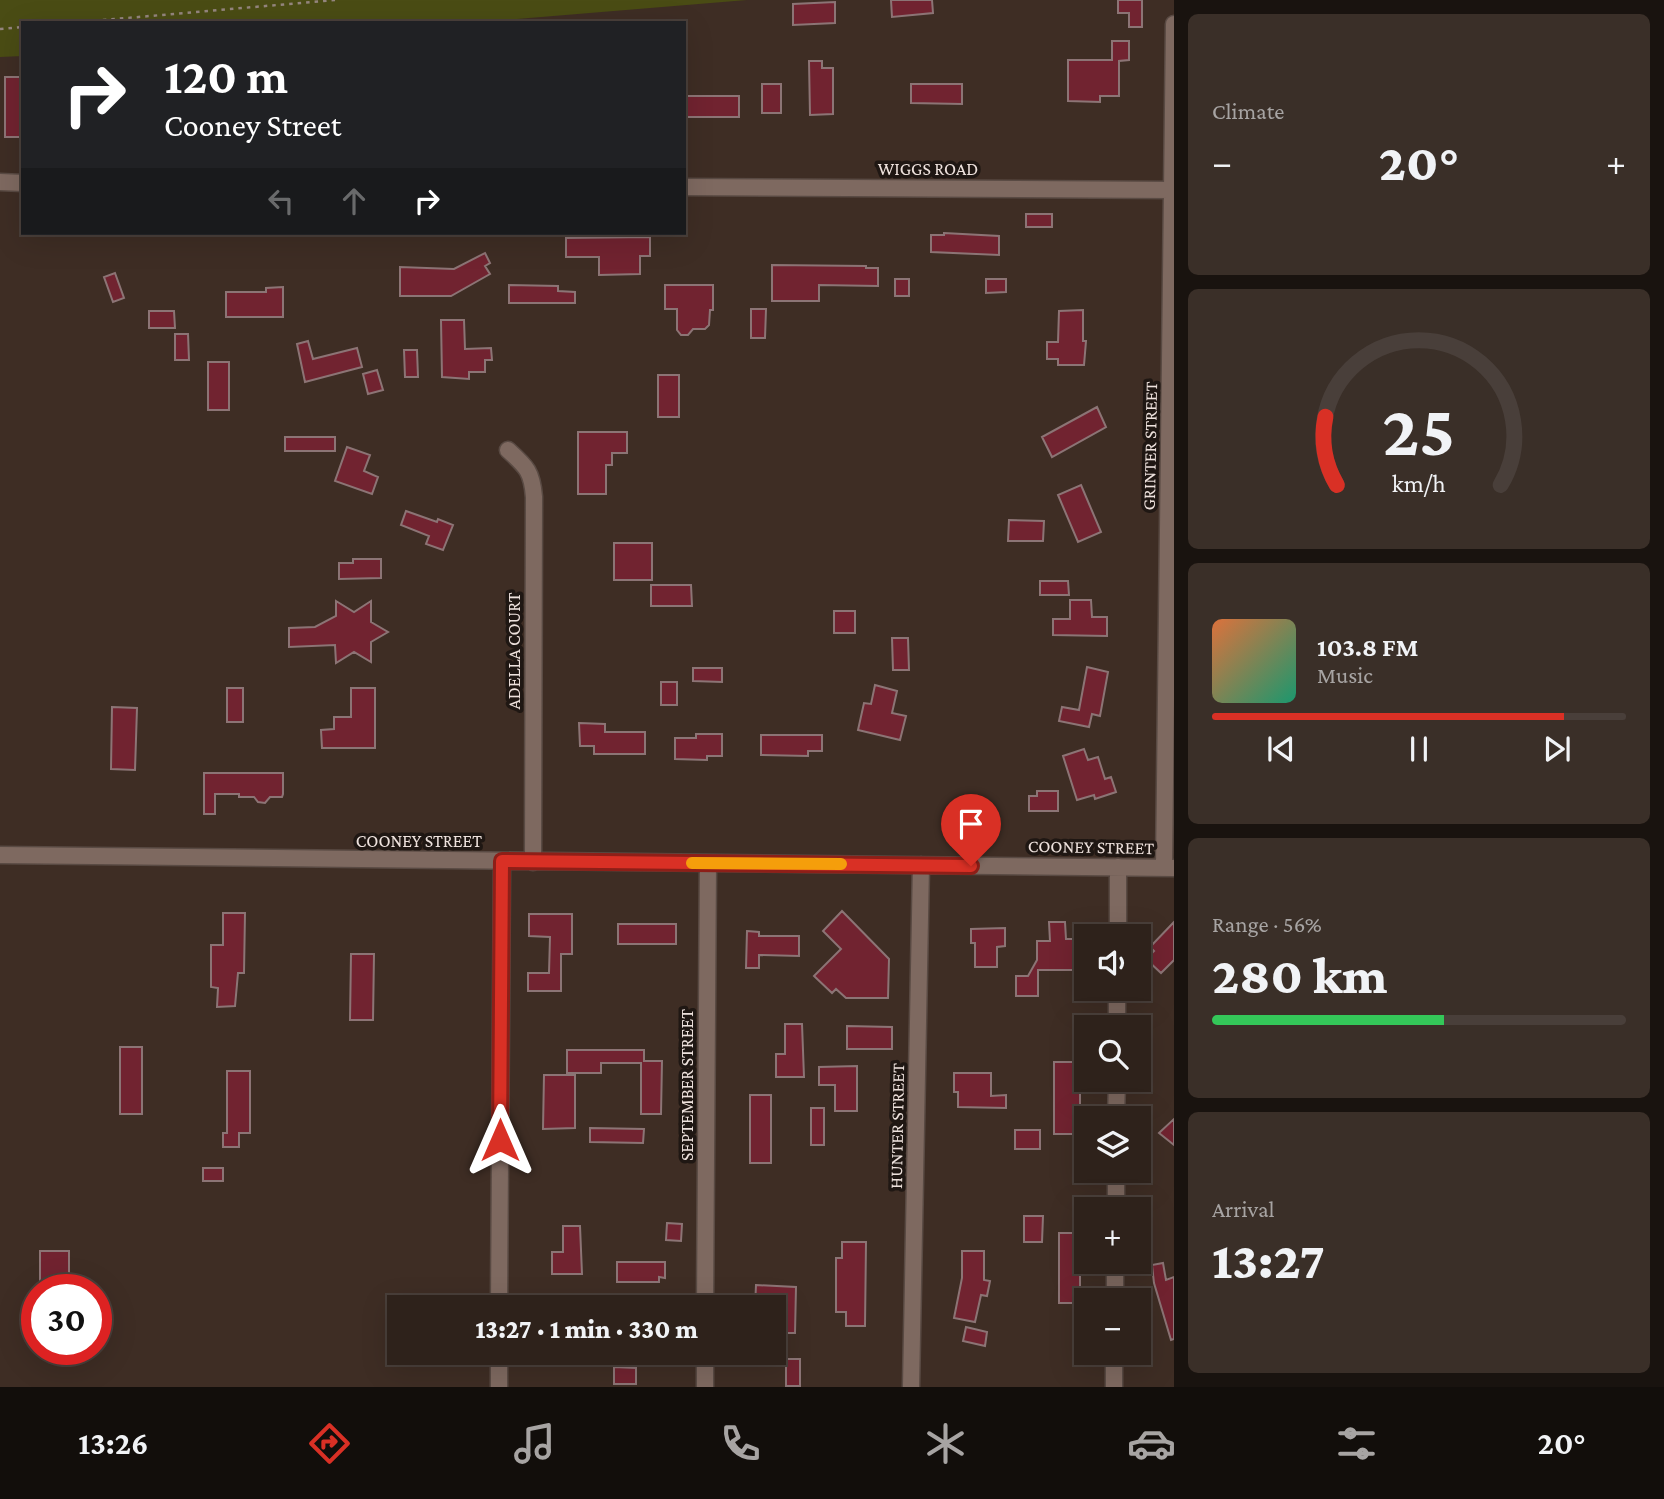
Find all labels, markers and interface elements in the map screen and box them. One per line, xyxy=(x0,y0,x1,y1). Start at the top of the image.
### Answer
icon: right xyxy=(49,49,140,140)
text: 120 m xyxy=(164,49,288,104)
text: Climate xyxy=(1212,98,1284,124)
text: Cooney Street xyxy=(164,107,341,143)
text: 20° xyxy=(1379,133,1459,191)
text: − xyxy=(1212,141,1232,183)
text: + xyxy=(1606,141,1626,183)
street label: WIGGS ROAD xyxy=(878,159,978,179)
icon: left xyxy=(262,182,300,220)
icon: ahead xyxy=(335,182,373,220)
icon: right xyxy=(408,182,446,220)
street label: GRINTER STREET xyxy=(1139,381,1161,511)
text: 25 xyxy=(1383,390,1455,471)
text: km/h xyxy=(1392,470,1446,497)
street label: ADELLA COURT xyxy=(504,592,524,710)
text: 103.8 FM xyxy=(1317,633,1418,662)
text: Music xyxy=(1317,662,1373,688)
icon: previous xyxy=(1262,730,1300,768)
icon: pause xyxy=(1400,730,1438,768)
icon: next xyxy=(1538,730,1576,768)
pin xyxy=(941,794,1001,866)
icon: arrive xyxy=(952,805,990,843)
street label: COONEY STREET xyxy=(356,831,482,851)
street label: COONEY STREET xyxy=(1028,836,1155,858)
text: Range · 56% xyxy=(1212,911,1322,937)
map controls xyxy=(1074,924,1151,1365)
button: sound xyxy=(1074,924,1151,1001)
text: 280 km xyxy=(1212,946,1387,1004)
street label: SEPTEMBER STREET xyxy=(677,1009,697,1161)
button: search xyxy=(1074,1015,1151,1092)
street label: HUNTER STREET xyxy=(886,1063,908,1189)
position arrow xyxy=(463,1103,537,1177)
button: layers xyxy=(1074,1106,1151,1183)
text: Arrival xyxy=(1212,1196,1275,1222)
button: + xyxy=(1074,1197,1151,1274)
text: 13:27 xyxy=(1212,1231,1325,1289)
speed limit sign: 30 xyxy=(21,1274,112,1365)
button: − xyxy=(1074,1288,1151,1365)
text: 13:27 · 1 min · 330 m xyxy=(475,1315,698,1344)
icon: directions xyxy=(305,1419,354,1468)
icon: music xyxy=(510,1419,559,1468)
icon: phone xyxy=(716,1419,765,1468)
icon: climate xyxy=(921,1419,970,1468)
icon: car xyxy=(1127,1419,1176,1468)
icon: filters xyxy=(1332,1419,1381,1468)
text: 13:26 xyxy=(78,1425,149,1461)
text: 20° xyxy=(1538,1425,1586,1461)

